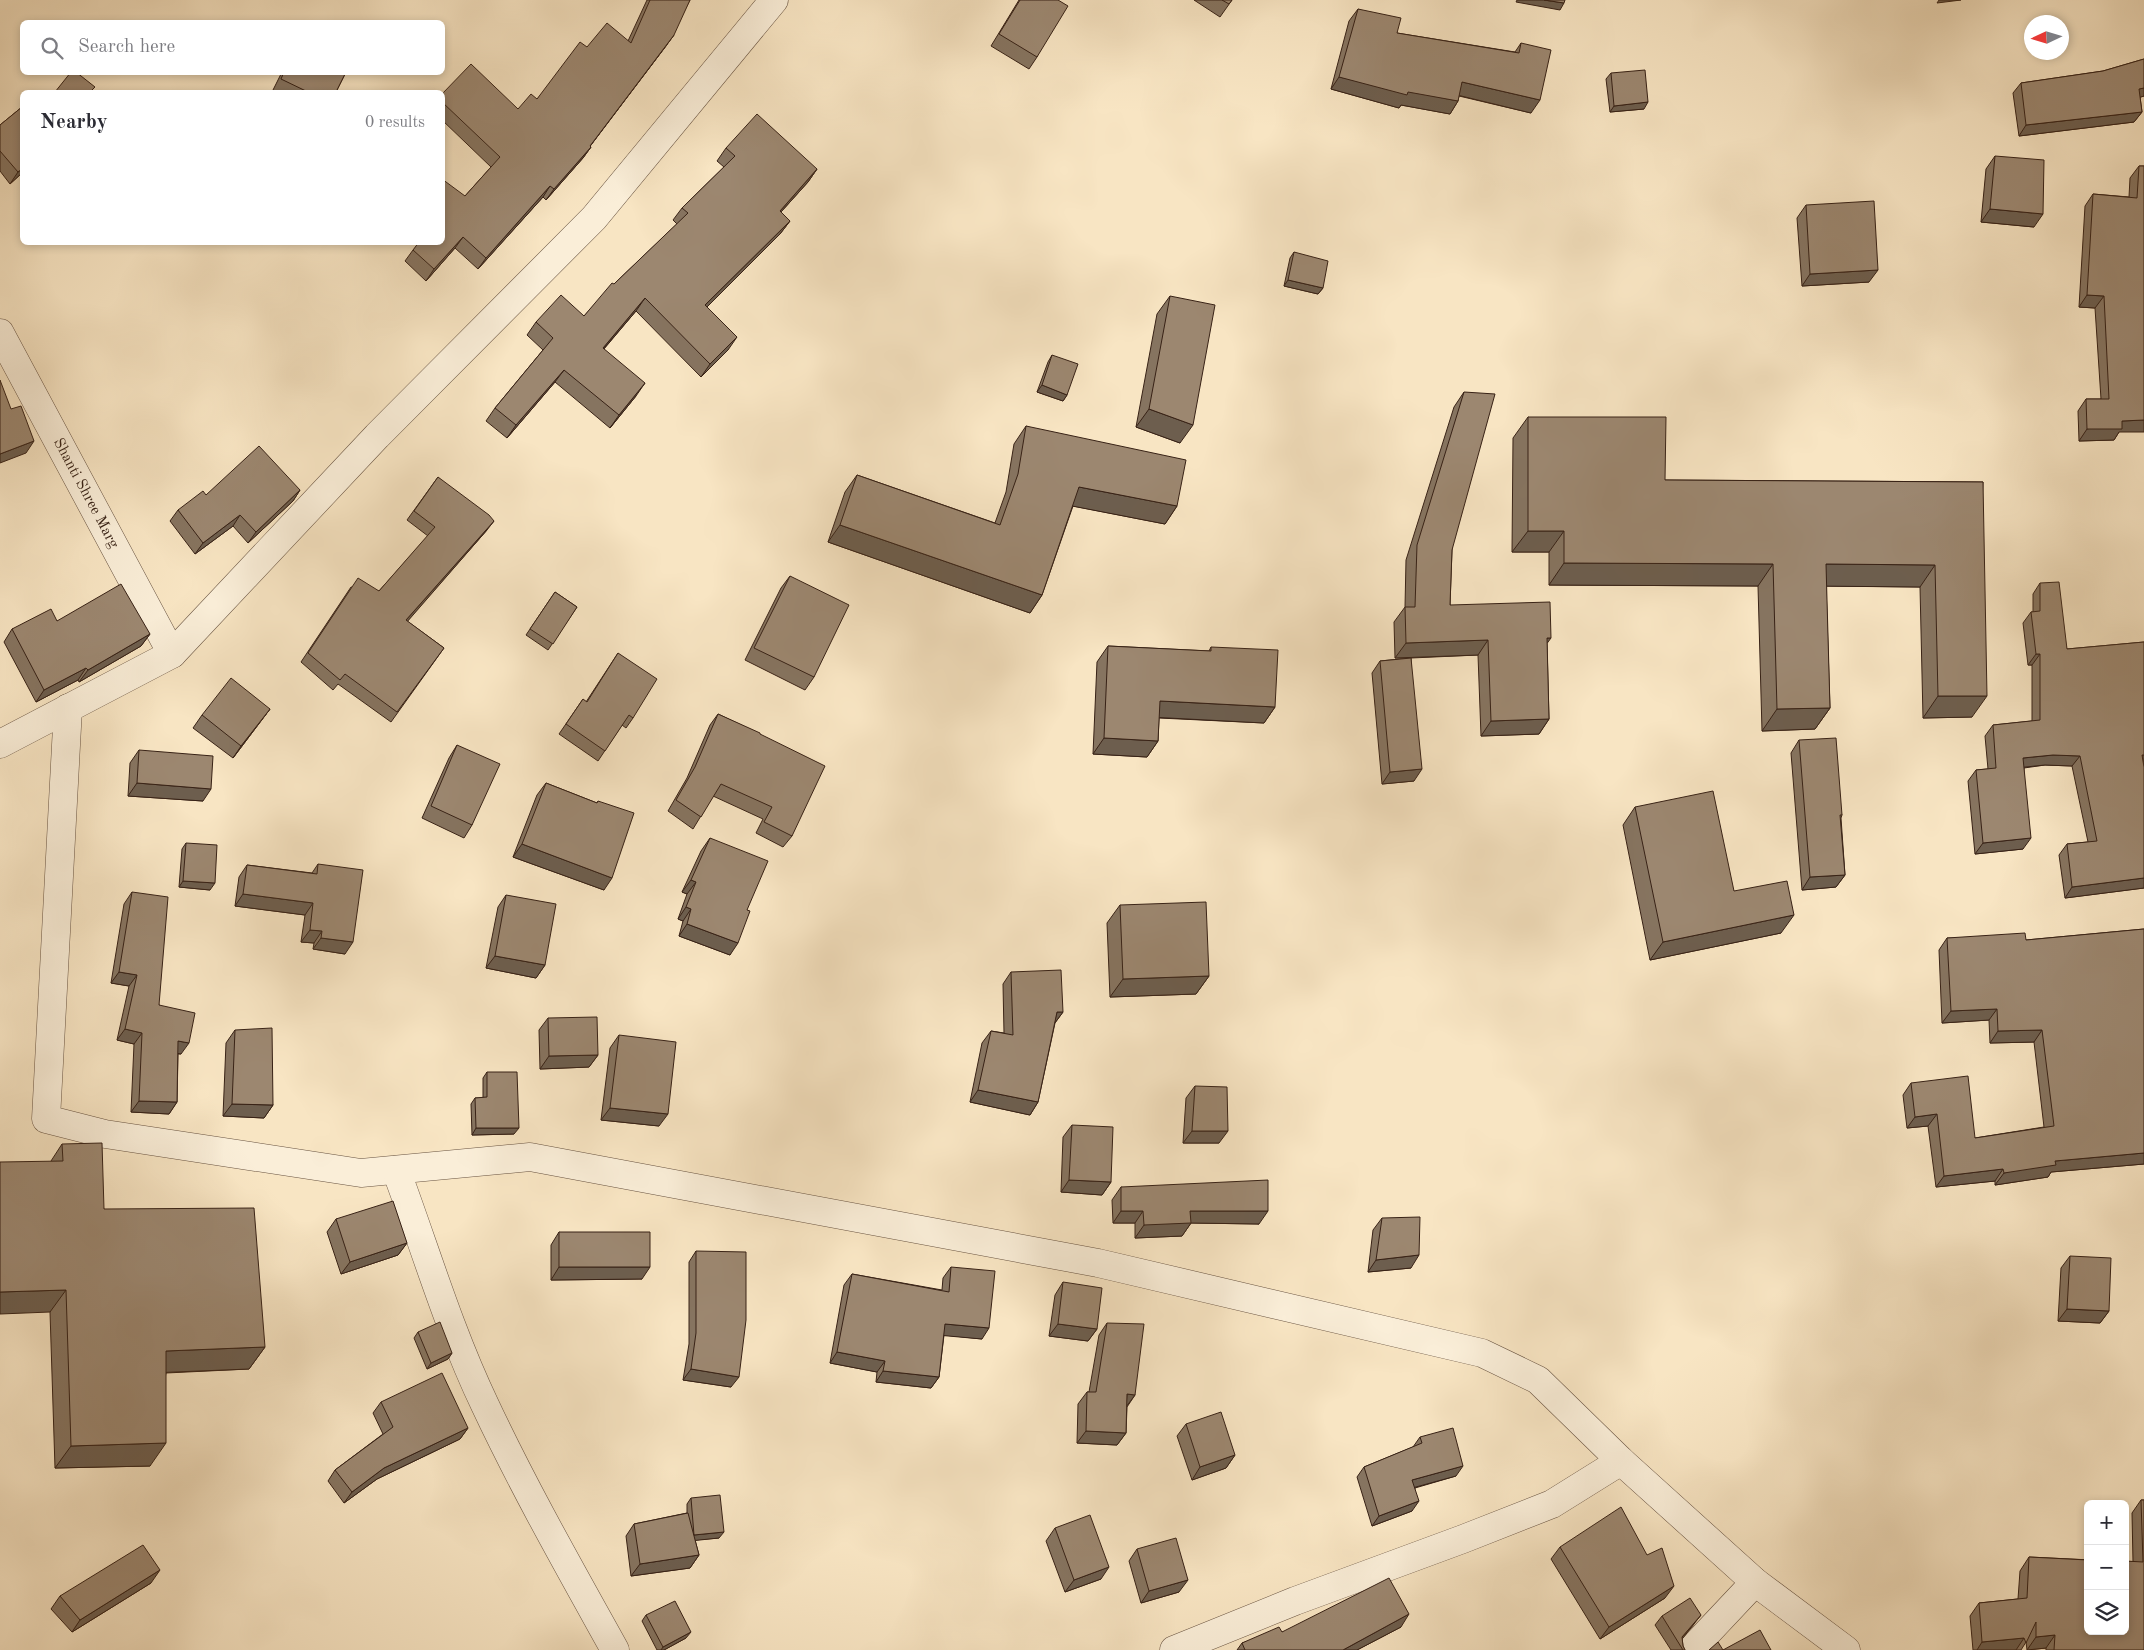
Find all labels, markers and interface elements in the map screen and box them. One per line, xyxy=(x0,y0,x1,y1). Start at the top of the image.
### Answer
north arrow xyxy=(2024,15,2069,60)
search box xyxy=(20,20,445,75)
icon: search xyxy=(38,34,66,62)
text: Search here xyxy=(78,38,175,57)
text: Nearby xyxy=(40,112,108,133)
text: 0 results xyxy=(365,115,425,131)
street label: Shanti Shree Marg xyxy=(50,436,121,551)
map controls xyxy=(2084,1500,2129,1635)
button: + xyxy=(2084,1500,2129,1545)
button: − xyxy=(2084,1545,2129,1590)
button: layers xyxy=(2084,1590,2129,1635)

